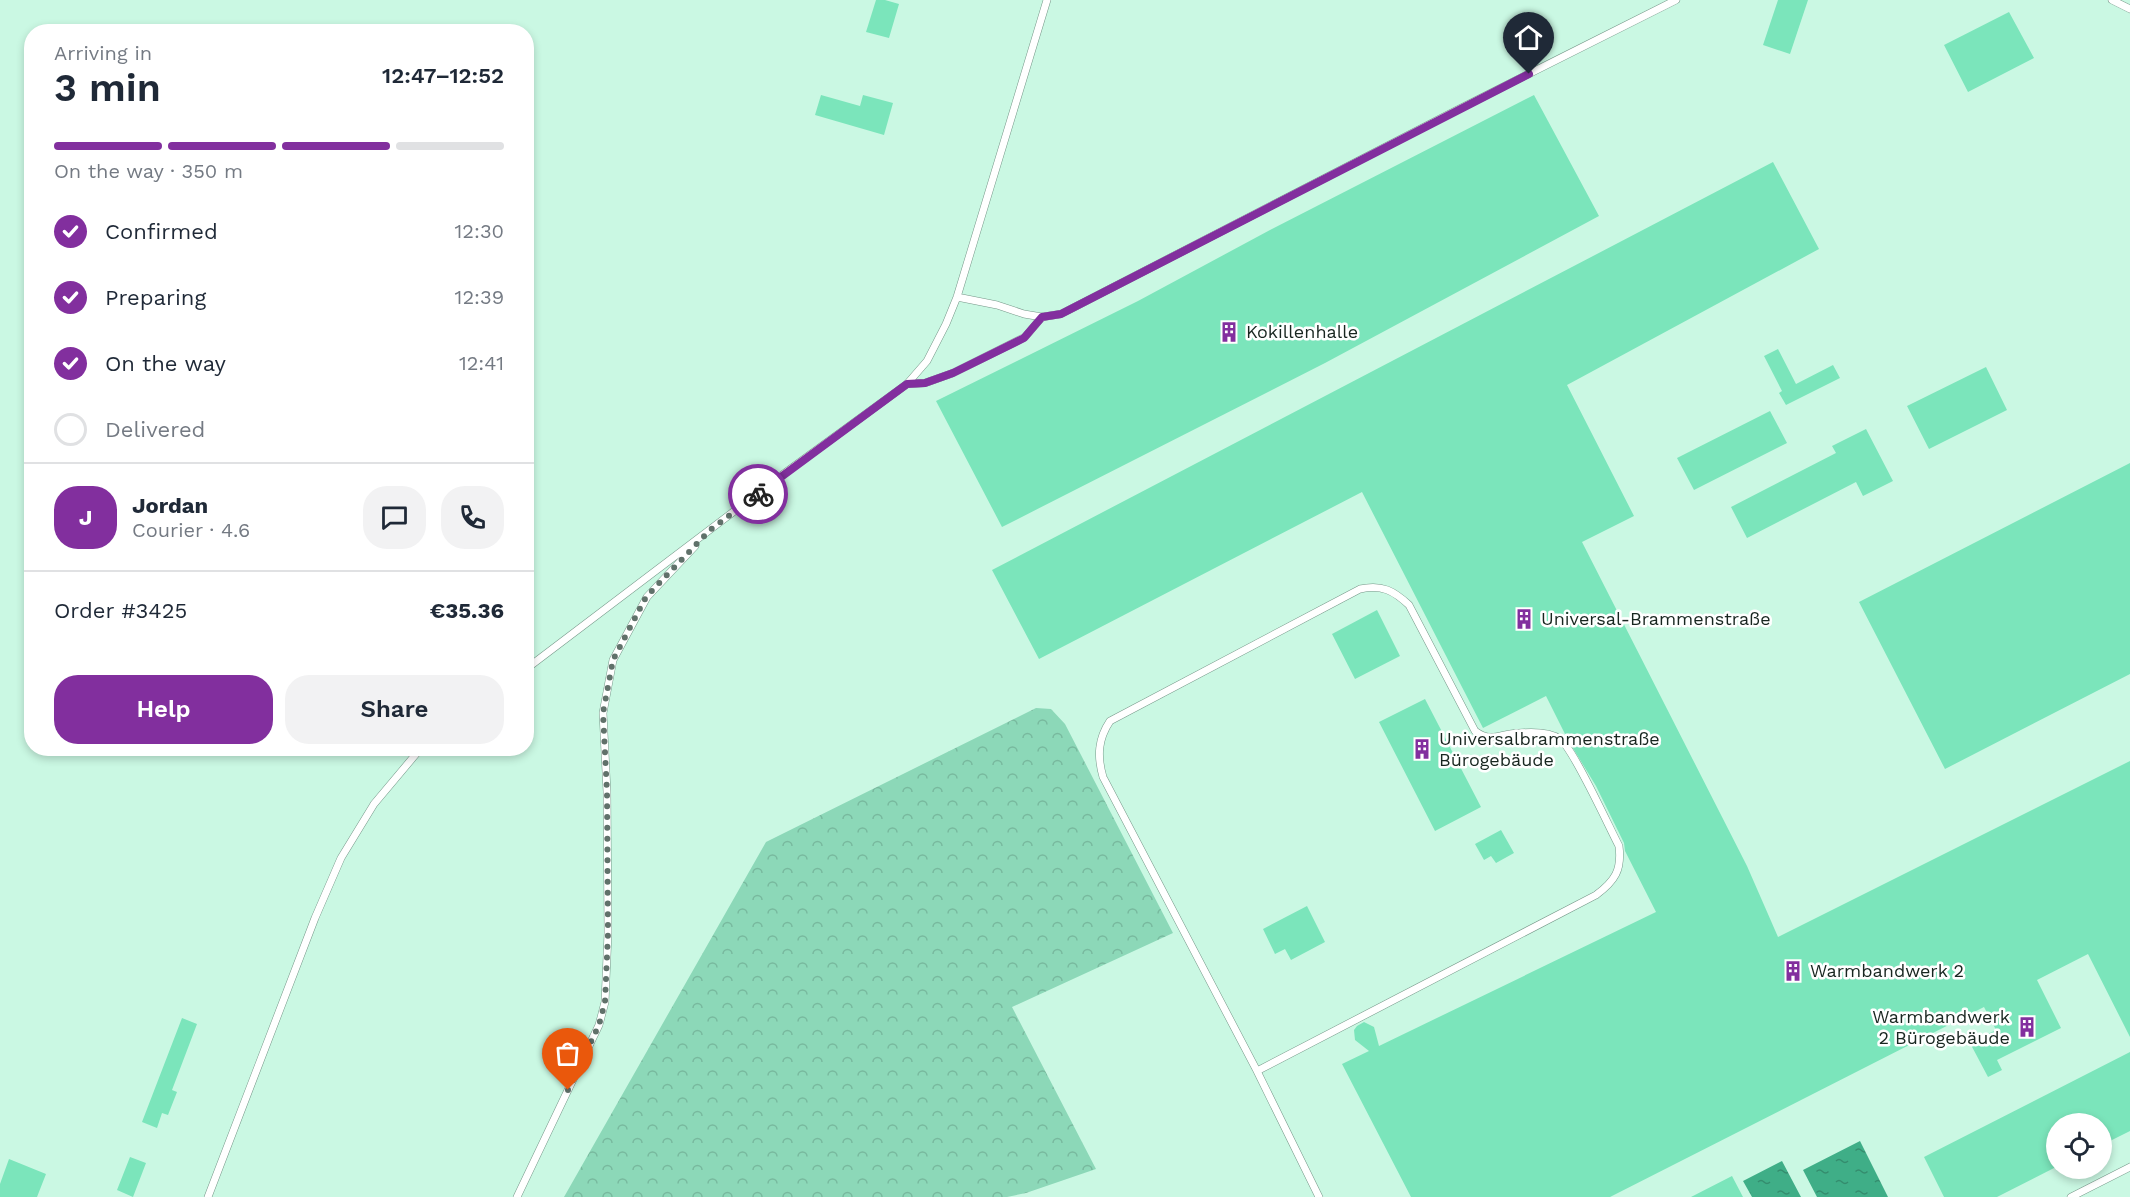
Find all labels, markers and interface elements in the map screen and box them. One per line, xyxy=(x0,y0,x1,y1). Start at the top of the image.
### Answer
pin xyxy=(1503,12,1554,74)
icon: home xyxy=(1512,21,1545,54)
text: Arriving in xyxy=(54,41,152,65)
text: 12:47–12:52 xyxy=(382,63,504,88)
text: 3 min xyxy=(54,65,161,110)
text: On the way · 350 m xyxy=(54,159,243,183)
icon: check xyxy=(54,215,87,248)
text: Confirmed xyxy=(105,219,218,244)
text: 12:30 xyxy=(455,219,504,243)
icon: check xyxy=(54,281,87,314)
text: Preparing xyxy=(105,285,206,310)
text: 12:39 xyxy=(455,285,504,309)
building icon: Kokillenhalle xyxy=(1217,320,1241,344)
place label: Kokillenhalle xyxy=(1246,321,1358,342)
icon: check xyxy=(54,347,87,380)
text: On the way xyxy=(105,351,226,376)
text: 12:41 xyxy=(459,351,504,375)
text: Delivered xyxy=(105,417,205,442)
courier xyxy=(728,464,788,524)
icon: bike xyxy=(742,478,775,511)
button: chat xyxy=(363,486,426,549)
button: phone xyxy=(441,486,504,549)
text: Jordan xyxy=(132,493,208,518)
text: J xyxy=(79,505,92,530)
text: Courier · 4.6 xyxy=(132,518,250,542)
text: Order #3425 xyxy=(54,598,187,623)
text: €35.36 xyxy=(430,598,504,623)
building icon: Universal-Brammenstraße xyxy=(1512,607,1536,631)
place label: Universal-Brammenstraße xyxy=(1541,608,1771,629)
button: Help xyxy=(54,675,273,744)
button: Share xyxy=(285,675,504,744)
place label: Universalbrammenstraße Bürogebäude xyxy=(1439,728,1660,770)
building icon: Universalbrammenstraße Bürogebäude xyxy=(1410,737,1434,761)
building icon: Warmbandwerk 2 xyxy=(1781,959,1805,983)
place label: Warmbandwerk 2 xyxy=(1810,960,1964,981)
place label: Warmbandwerk 2 Bürogebäude xyxy=(1872,1006,2010,1048)
building icon: Warmbandwerk 2 Bürogebäude xyxy=(2015,1015,2039,1039)
pin xyxy=(542,1028,593,1090)
icon: bag xyxy=(551,1037,584,1070)
map controls xyxy=(2046,1113,2112,1179)
button: locate xyxy=(2046,1113,2112,1179)

